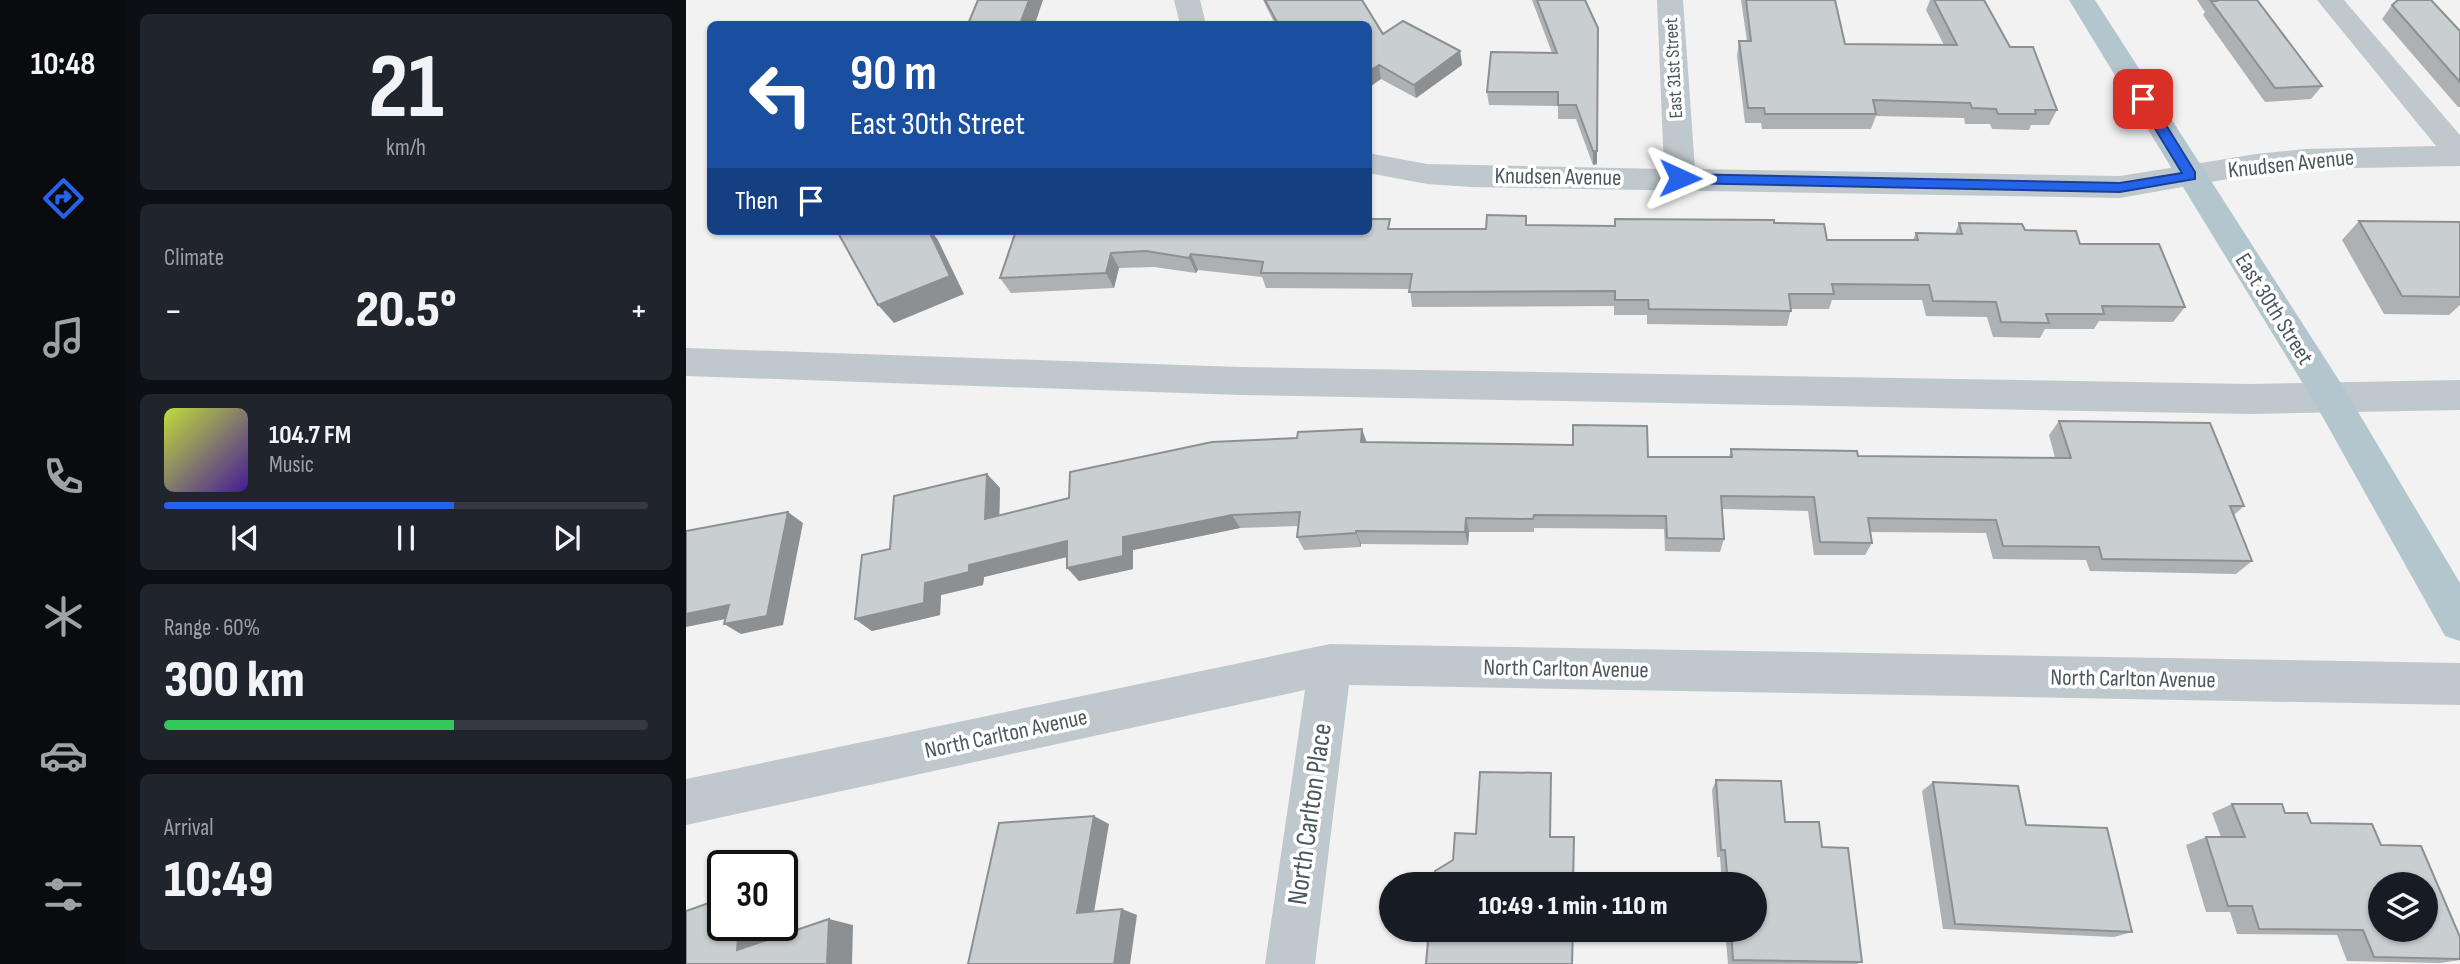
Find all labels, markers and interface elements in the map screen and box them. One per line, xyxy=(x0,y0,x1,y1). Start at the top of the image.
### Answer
street label: East 31st Street xyxy=(1660,17,1688,119)
text: 21 xyxy=(368,34,444,143)
text: 10:48 xyxy=(31,45,95,84)
text: 90 m xyxy=(850,45,937,104)
icon: left xyxy=(735,49,826,140)
pin xyxy=(2113,69,2173,129)
icon: arrive xyxy=(2124,80,2162,118)
text: East 30th Street xyxy=(850,105,1025,144)
text: km/h xyxy=(386,134,426,162)
position arrow xyxy=(1643,141,1717,215)
street label: Knudsen Avenue xyxy=(2227,143,2355,185)
street label: Knudsen Avenue xyxy=(1494,162,1622,192)
icon: directions xyxy=(39,174,88,223)
icon: arrive xyxy=(792,182,830,220)
text: Then xyxy=(735,186,778,217)
text: Climate xyxy=(164,244,224,272)
street label: East 30th Street xyxy=(2229,248,2319,370)
text: 20.5° xyxy=(355,279,457,342)
text: − xyxy=(164,289,183,334)
text: + xyxy=(629,289,648,334)
icon: music xyxy=(39,313,88,362)
text: 104.7 FM xyxy=(269,420,351,451)
text: Music xyxy=(269,451,314,479)
icon: phone xyxy=(39,452,88,501)
icon: previous xyxy=(226,519,264,557)
icon: pause xyxy=(387,519,425,557)
icon: next xyxy=(548,519,586,557)
icon: climate xyxy=(39,592,88,641)
text: Range · 60% xyxy=(164,614,260,642)
text: 300 km xyxy=(164,649,305,712)
street label: North Carlton Avenue xyxy=(1483,654,1649,684)
street label: North Carlton Avenue xyxy=(2050,664,2216,694)
street label: North Carlton Avenue xyxy=(922,703,1090,765)
street label: North Carlton Place xyxy=(1281,721,1339,907)
icon: car xyxy=(39,731,88,780)
text: Arrival xyxy=(164,814,213,842)
text: 10:49 xyxy=(164,849,273,912)
speed limit sign: 30 xyxy=(707,850,798,941)
icon: filters xyxy=(39,870,88,919)
map controls xyxy=(2368,872,2438,942)
button: layers xyxy=(2368,872,2438,942)
text: 10:49 · 1 min · 110 m xyxy=(1479,891,1667,922)

